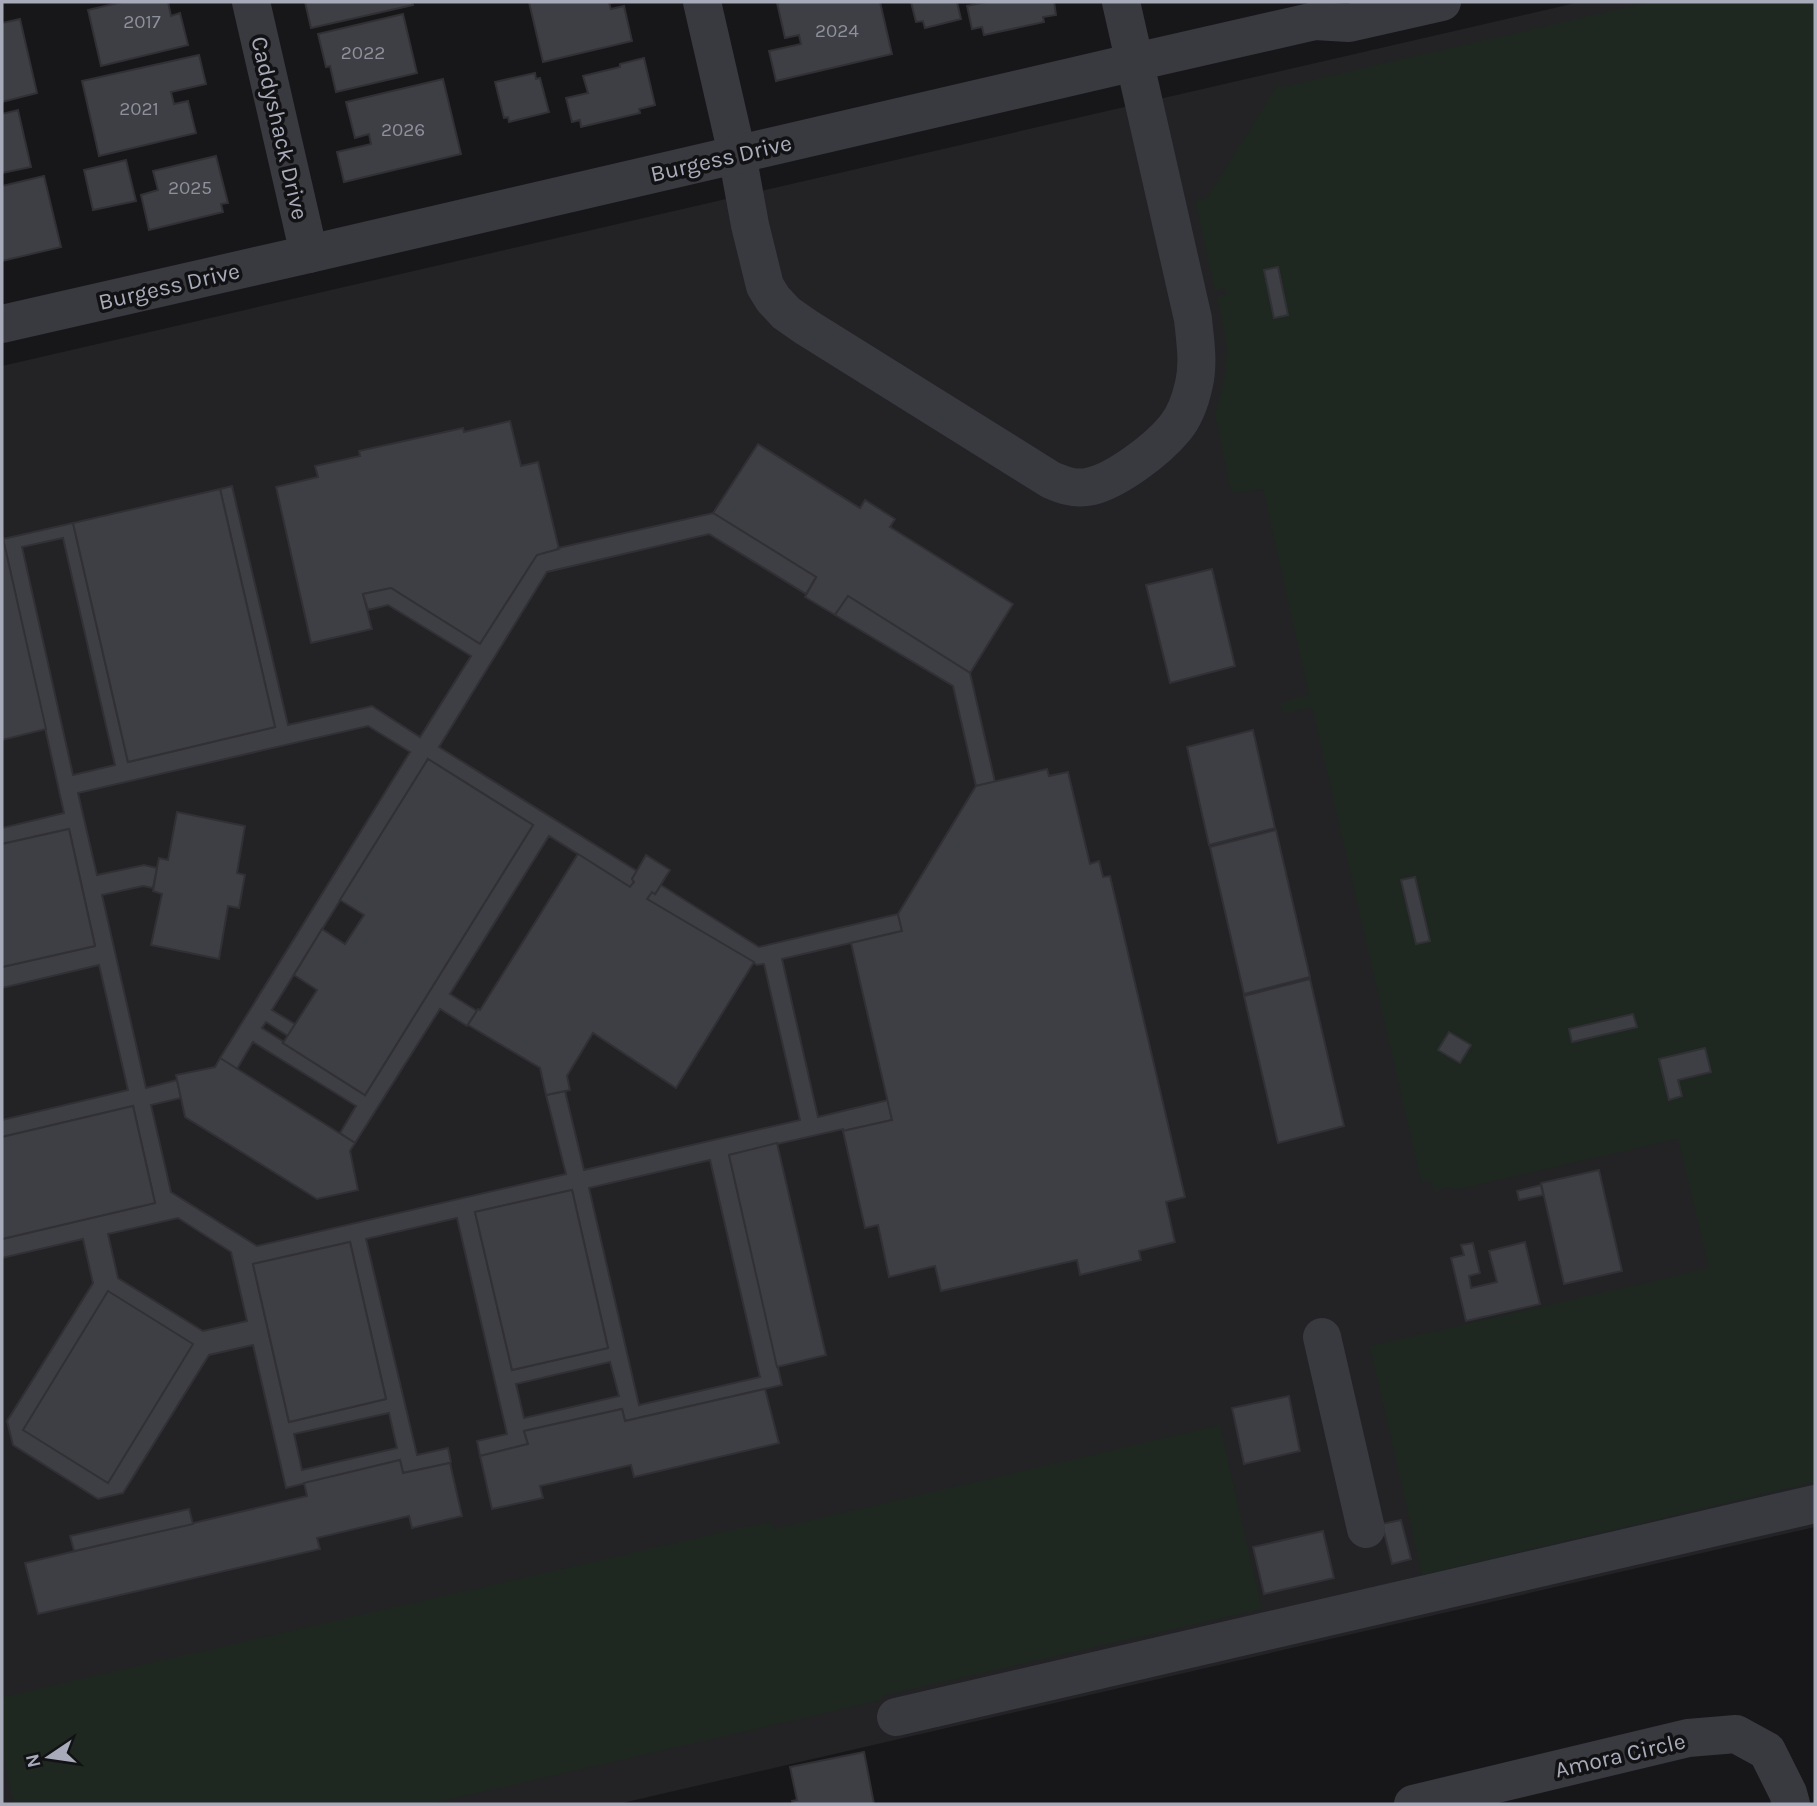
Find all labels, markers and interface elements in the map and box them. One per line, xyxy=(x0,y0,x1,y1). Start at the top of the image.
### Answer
house number: 2017 xyxy=(123,11,161,33)
house number: 2024 xyxy=(815,20,859,42)
street label: Caddyshack Drive xyxy=(245,34,314,222)
house number: 2022 xyxy=(341,42,385,64)
house number: 2021 xyxy=(119,98,159,120)
house number: 2026 xyxy=(381,119,425,141)
street label: Burgess Drive xyxy=(648,129,794,188)
house number: 2025 xyxy=(168,177,212,199)
street label: Burgess Drive xyxy=(96,257,242,316)
north arrow xyxy=(14,1722,84,1792)
street label: Amora Circle xyxy=(1552,1727,1688,1784)
text: N xyxy=(21,1751,46,1770)

